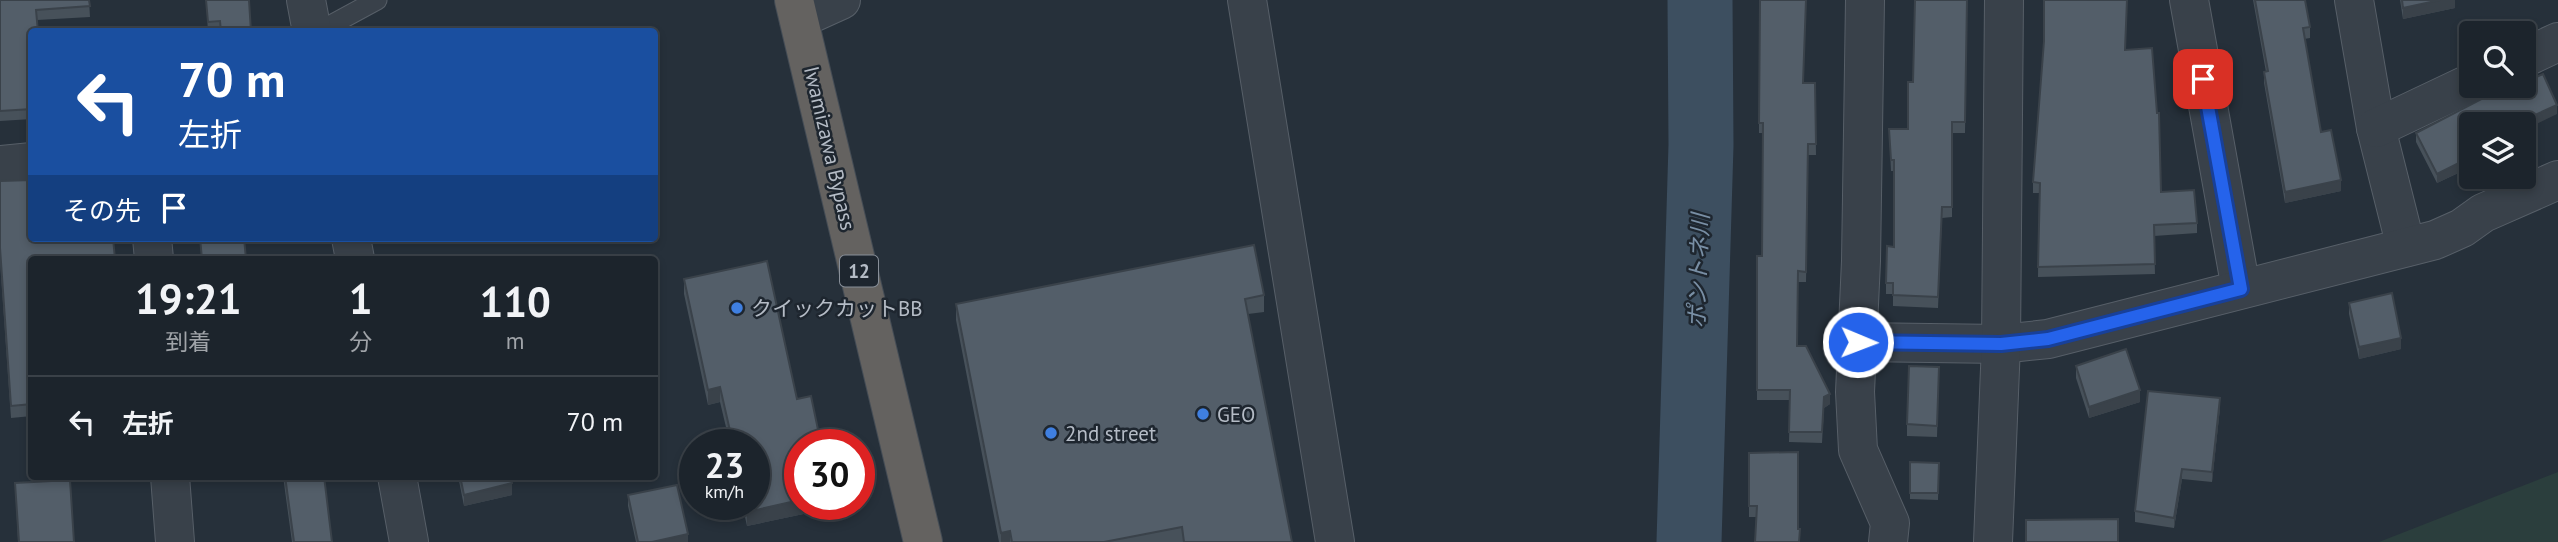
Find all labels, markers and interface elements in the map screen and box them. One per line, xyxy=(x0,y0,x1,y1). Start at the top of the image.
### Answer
map controls xyxy=(2459,21,2536,189)
button: search xyxy=(2459,21,2536,98)
text: 70 m xyxy=(178,47,285,111)
pin xyxy=(2173,49,2233,109)
icon: left xyxy=(63,56,154,147)
icon: arrive xyxy=(2184,60,2222,98)
street label: Iwamizawa Bypass xyxy=(798,63,862,233)
button: layers xyxy=(2459,112,2536,189)
text: 左折 xyxy=(178,113,242,155)
icon: arrive xyxy=(155,189,193,227)
text: その先 xyxy=(63,194,141,227)
water label: ポントネ川 xyxy=(1682,210,1715,329)
road number: 12 xyxy=(840,256,878,286)
text: 19:21 xyxy=(135,271,242,326)
text: 1 xyxy=(349,271,372,326)
text: 110 xyxy=(479,274,551,329)
place label: クイックカットBB xyxy=(751,295,923,322)
marker: クイックカットBB xyxy=(729,300,745,316)
position arrow xyxy=(1821,305,1895,379)
text: m xyxy=(506,326,525,355)
text: 到着 xyxy=(165,327,211,356)
text: 分 xyxy=(349,327,372,356)
place label: GEO xyxy=(1217,401,1255,428)
icon: left xyxy=(63,403,101,441)
text: 70 m xyxy=(567,405,623,438)
marker: GEO xyxy=(1195,406,1211,422)
text: 左折 xyxy=(122,407,174,440)
place label: 2nd street xyxy=(1065,420,1156,447)
marker: 2nd street xyxy=(1043,425,1059,441)
speed limit sign: 30 xyxy=(784,429,875,520)
text: 23 xyxy=(705,442,744,488)
text: km/h xyxy=(705,480,744,503)

